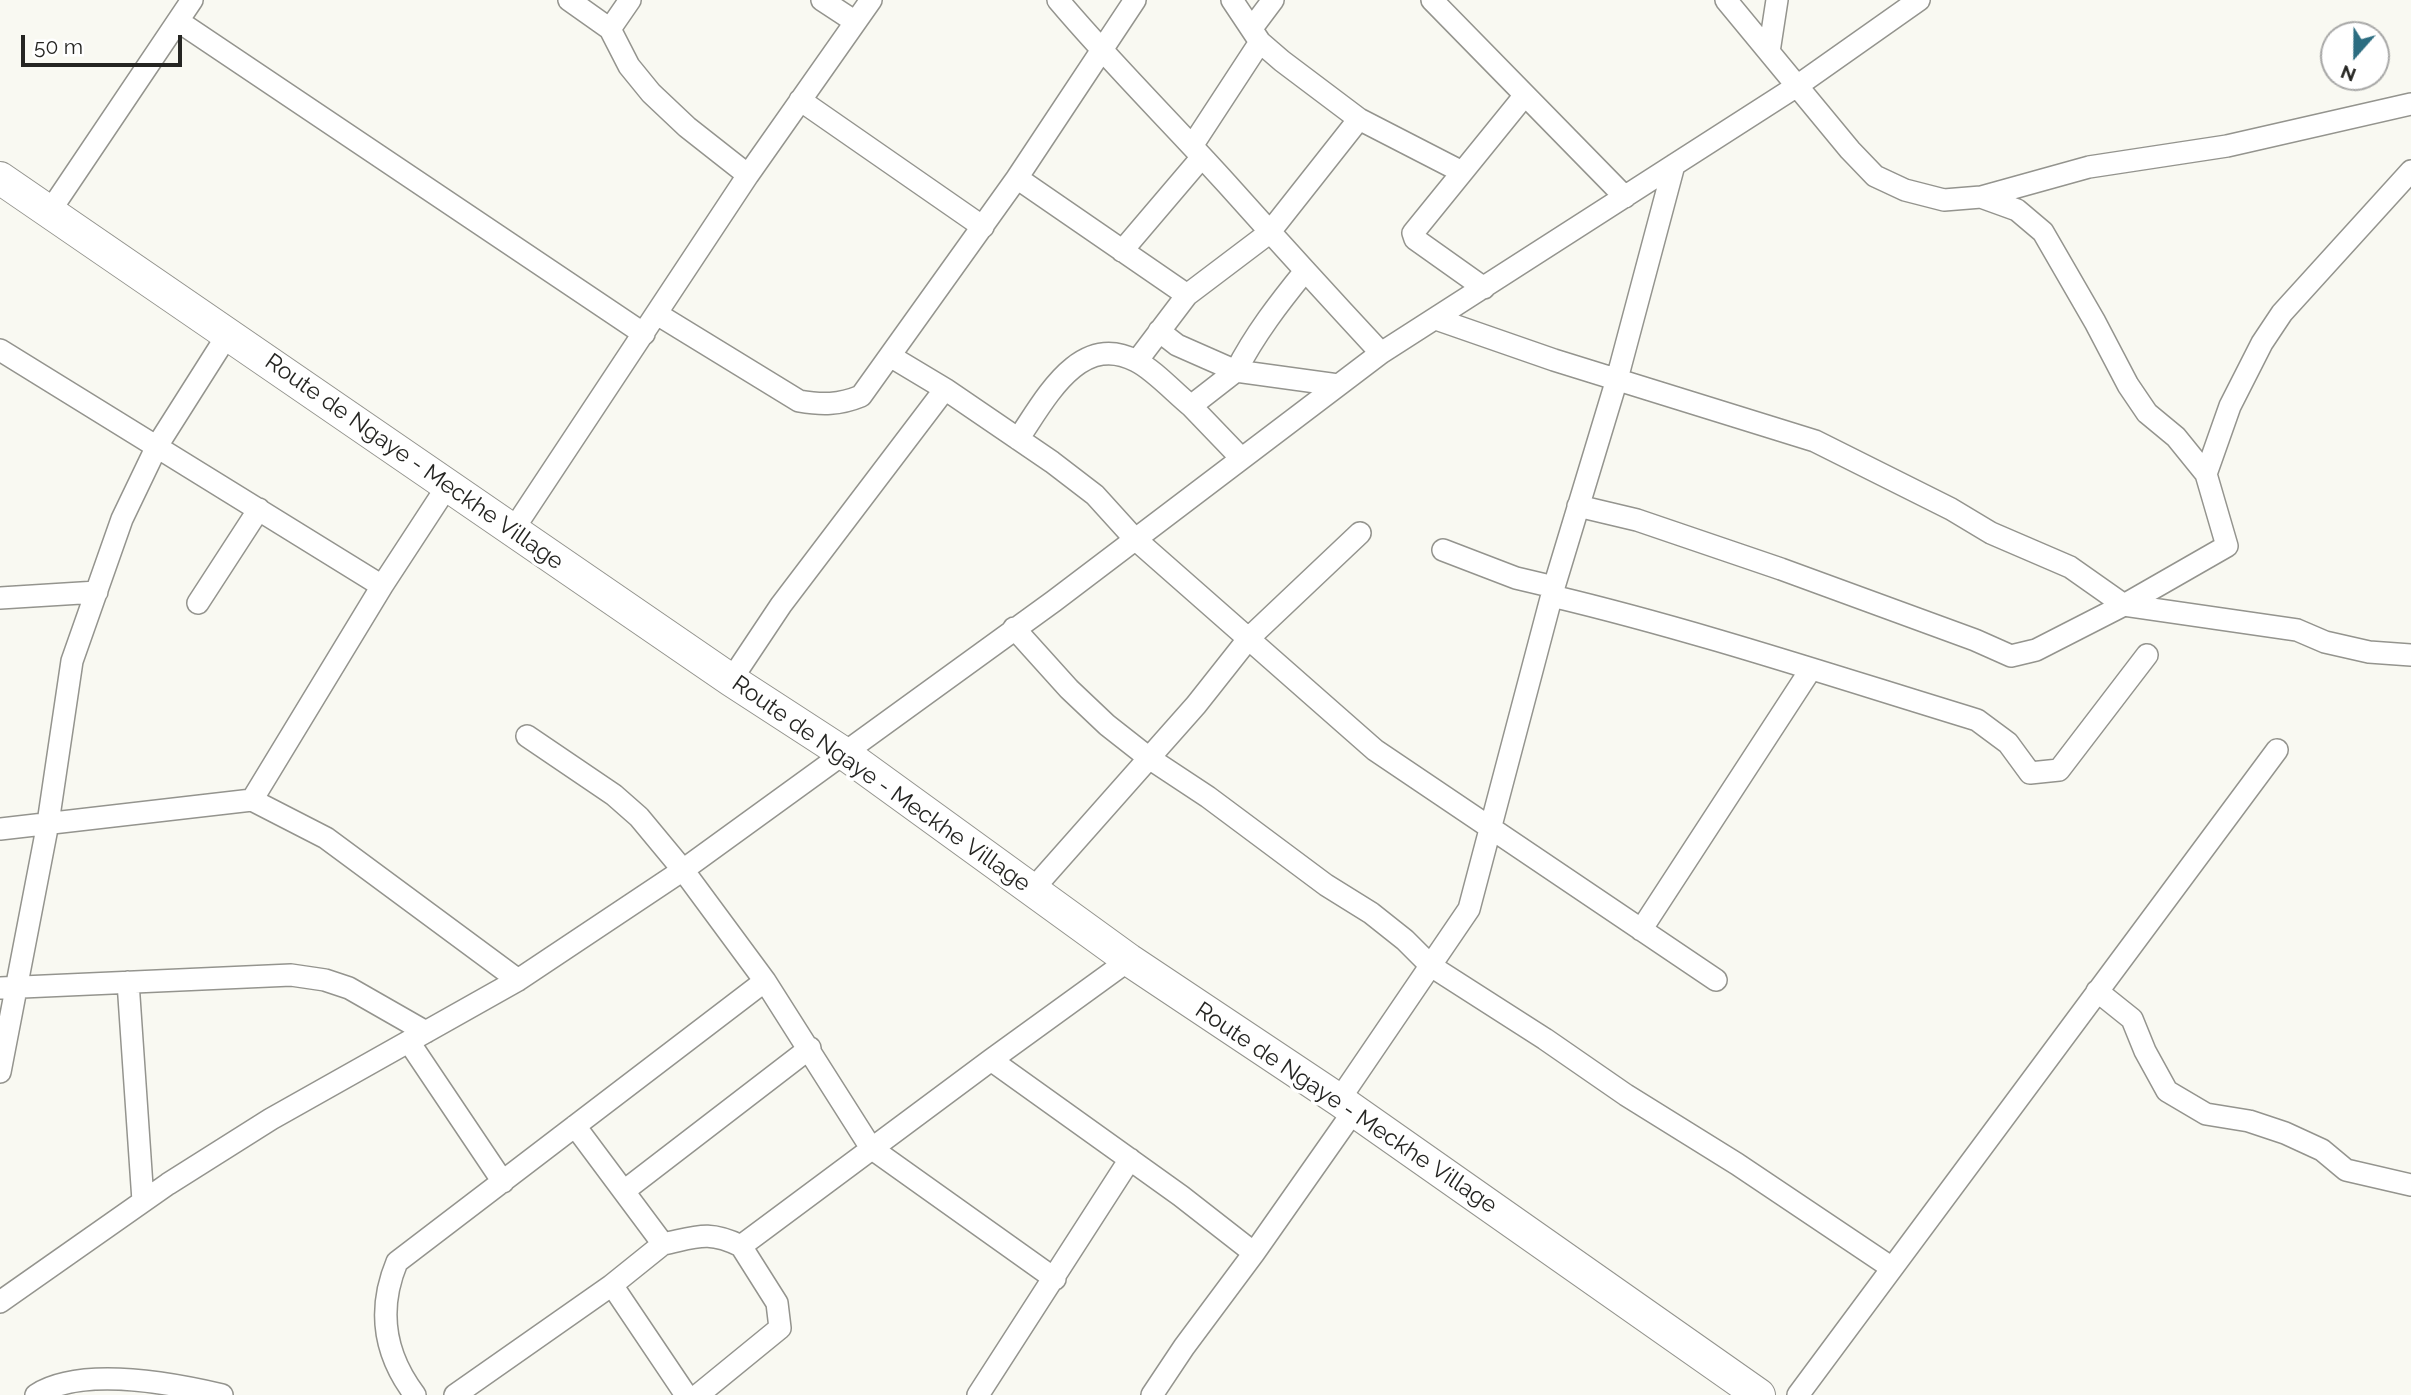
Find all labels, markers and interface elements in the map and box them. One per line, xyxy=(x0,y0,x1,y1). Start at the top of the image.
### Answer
scale bar xyxy=(24,21,186,65)
north arrow xyxy=(2320,21,2390,91)
text: 50 m xyxy=(34,34,83,59)
text: N xyxy=(2337,61,2359,87)
street label: Route de Ngaye - Meckhe Village xyxy=(259,348,569,576)
street label: Route de Ngaye - Meckhe Village xyxy=(726,670,1036,898)
street label: Route de Ngaye - Meckhe Village xyxy=(1190,996,1502,1220)

